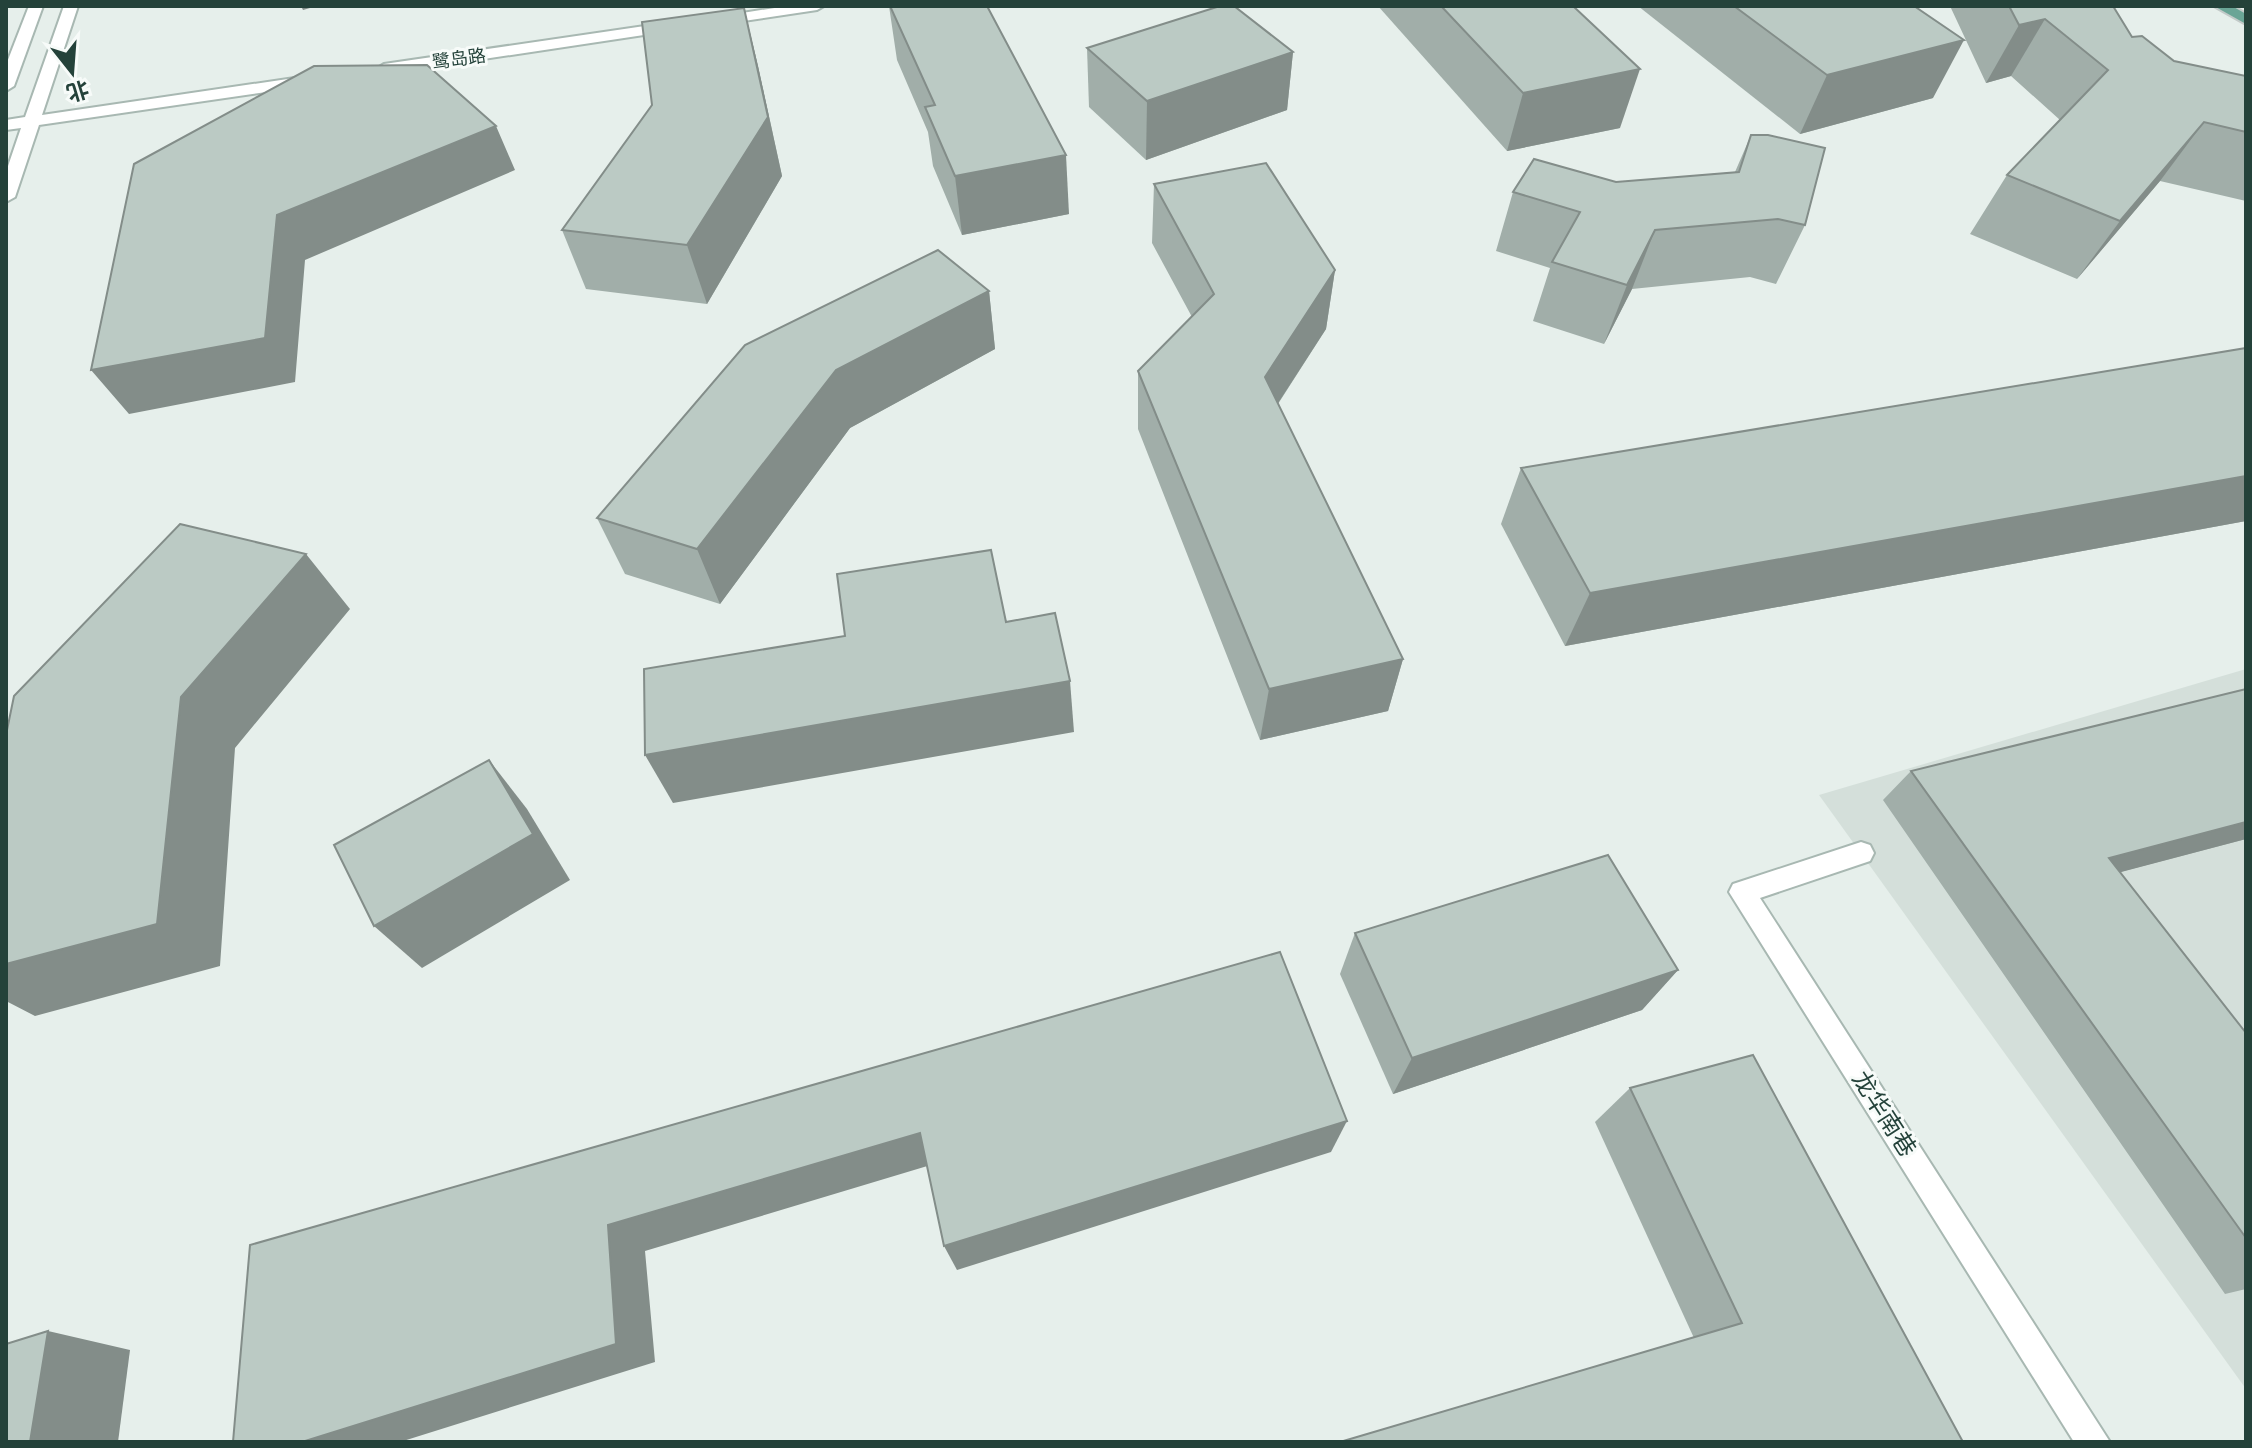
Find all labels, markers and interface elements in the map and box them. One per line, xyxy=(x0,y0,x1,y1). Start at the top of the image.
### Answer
north arrow xyxy=(32,32,112,112)
street label: 鹭岛路 xyxy=(430,42,487,75)
text: 北 xyxy=(63,73,93,109)
street label: 龙华南巷 xyxy=(1844,1064,1924,1163)

